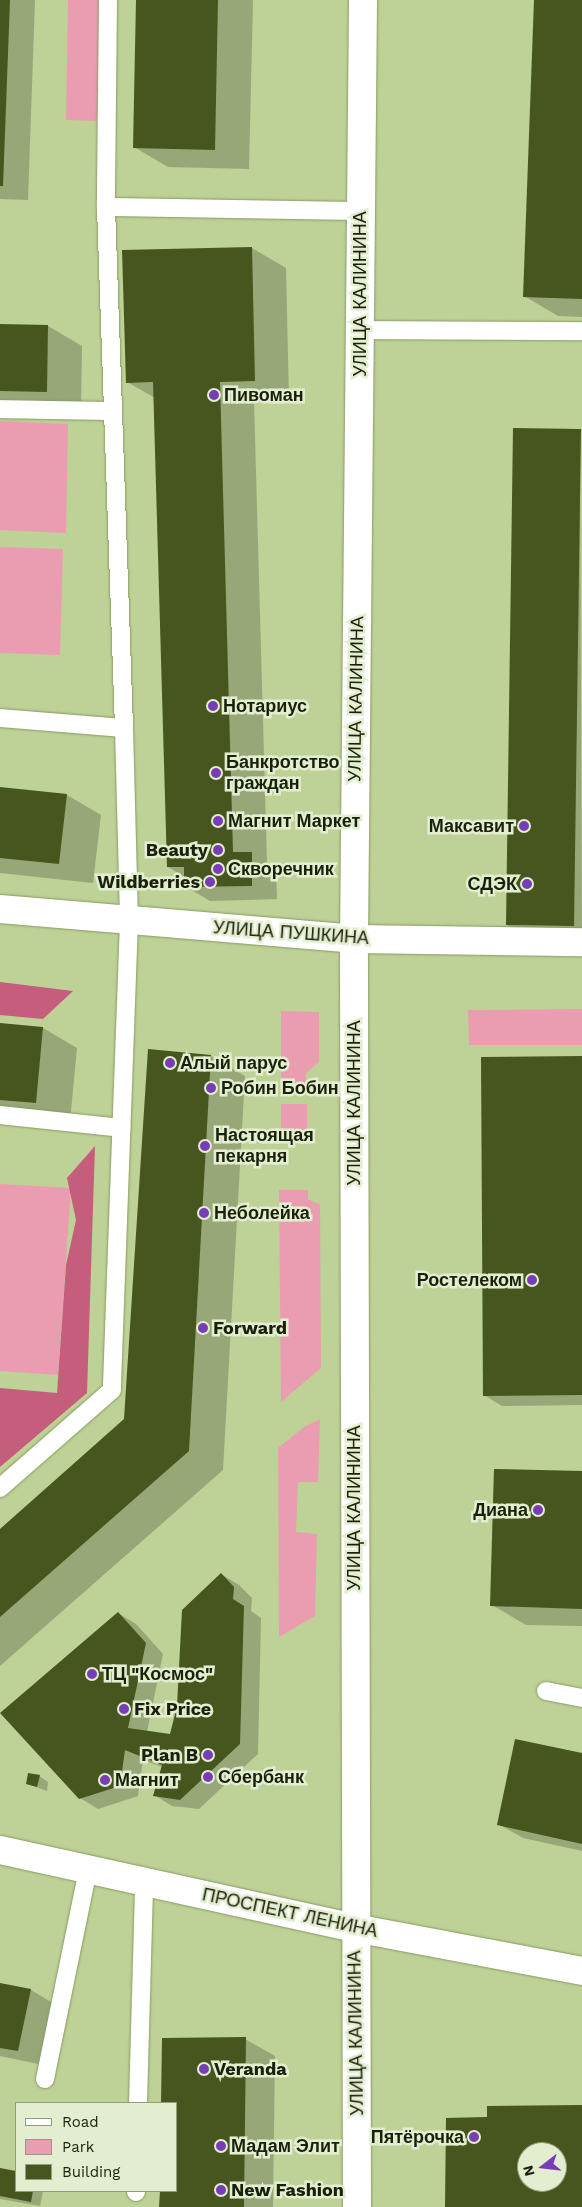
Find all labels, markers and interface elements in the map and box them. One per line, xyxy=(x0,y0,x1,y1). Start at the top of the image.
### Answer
street label: УЛИЦА КАЛИНИНА xyxy=(349,211,371,377)
place label: Пивоман xyxy=(224,384,304,406)
marker: Пивоман xyxy=(208,389,220,401)
street label: УЛИЦА КАЛИНИНА xyxy=(344,616,368,782)
place label: Нотариус xyxy=(223,695,307,717)
marker: Нотариус xyxy=(207,700,219,712)
place label: Банкротство граждан xyxy=(226,752,340,794)
marker: Банкротство граждан xyxy=(210,767,222,779)
place label: Магнит Маркет xyxy=(228,810,360,832)
marker: Магнит Маркет xyxy=(212,815,224,827)
place label: Максавит xyxy=(429,815,514,837)
marker: Максавит xyxy=(518,820,530,832)
place label: Beauty xyxy=(146,839,208,861)
marker: Beauty xyxy=(212,844,224,856)
place label: Скворечник xyxy=(228,858,334,880)
marker: Скворечник xyxy=(212,863,224,875)
place label: Wildberries xyxy=(97,871,200,893)
place label: СДЭК xyxy=(468,873,517,895)
marker: Wildberries xyxy=(204,876,216,888)
marker: СДЭК xyxy=(521,878,533,890)
street label: УЛИЦА ПУШКИНА xyxy=(212,917,370,949)
street label: УЛИЦА КАЛИНИНА xyxy=(343,1020,365,1186)
place label: Алый парус xyxy=(180,1052,287,1074)
marker: Алый парус xyxy=(164,1057,176,1069)
place label: Робин Бобин xyxy=(221,1077,339,1099)
marker: Робин Бобин xyxy=(205,1082,217,1094)
place label: Настоящая пекарня xyxy=(215,1125,314,1168)
marker: Настоящая пекарня xyxy=(199,1140,211,1152)
place label: Неболейка xyxy=(214,1202,310,1224)
marker: Неболейка xyxy=(198,1207,210,1219)
place label: Ростелеком xyxy=(417,1269,522,1291)
marker: Ростелеком xyxy=(526,1274,538,1286)
place label: Forward xyxy=(213,1317,287,1339)
marker: Forward xyxy=(197,1322,209,1334)
street label: УЛИЦА КАЛИНИНА xyxy=(343,1425,365,1591)
place label: Диана xyxy=(473,1499,528,1521)
marker: Диана xyxy=(532,1504,544,1516)
place label: ТЦ "Космос" xyxy=(102,1663,213,1685)
marker: ТЦ "Космос" xyxy=(86,1668,98,1680)
place label: Fix Price xyxy=(134,1698,212,1720)
marker: Fix Price xyxy=(118,1703,130,1715)
place label: Plan B xyxy=(141,1744,198,1766)
marker: Plan B xyxy=(202,1749,214,1761)
place label: Сбербанк xyxy=(218,1766,304,1788)
place label: Магнит xyxy=(115,1769,178,1791)
marker: Сбербанк xyxy=(202,1771,214,1783)
marker: Магнит xyxy=(99,1774,111,1786)
street label: ПРОСПЕКТ ЛЕНИНА xyxy=(200,1884,380,1942)
street label: УЛИЦА КАЛИНИНА xyxy=(344,1950,368,2116)
place label: Veranda xyxy=(214,2058,287,2080)
marker: Veranda xyxy=(198,2063,210,2075)
legend xyxy=(15,2102,178,2192)
text: Road xyxy=(62,2113,99,2131)
place label: Пятёрочка xyxy=(371,2126,464,2148)
marker: Пятёрочка xyxy=(468,2131,480,2143)
place label: Мадам Элит xyxy=(231,2135,340,2157)
text: Park xyxy=(62,2138,94,2156)
marker: Мадам Элит xyxy=(215,2140,227,2152)
north arrow xyxy=(517,2142,567,2192)
text: Building xyxy=(62,2163,120,2181)
text: N xyxy=(519,2164,538,2178)
place label: New Fashion xyxy=(231,2179,344,2201)
marker: New Fashion xyxy=(215,2184,227,2196)

